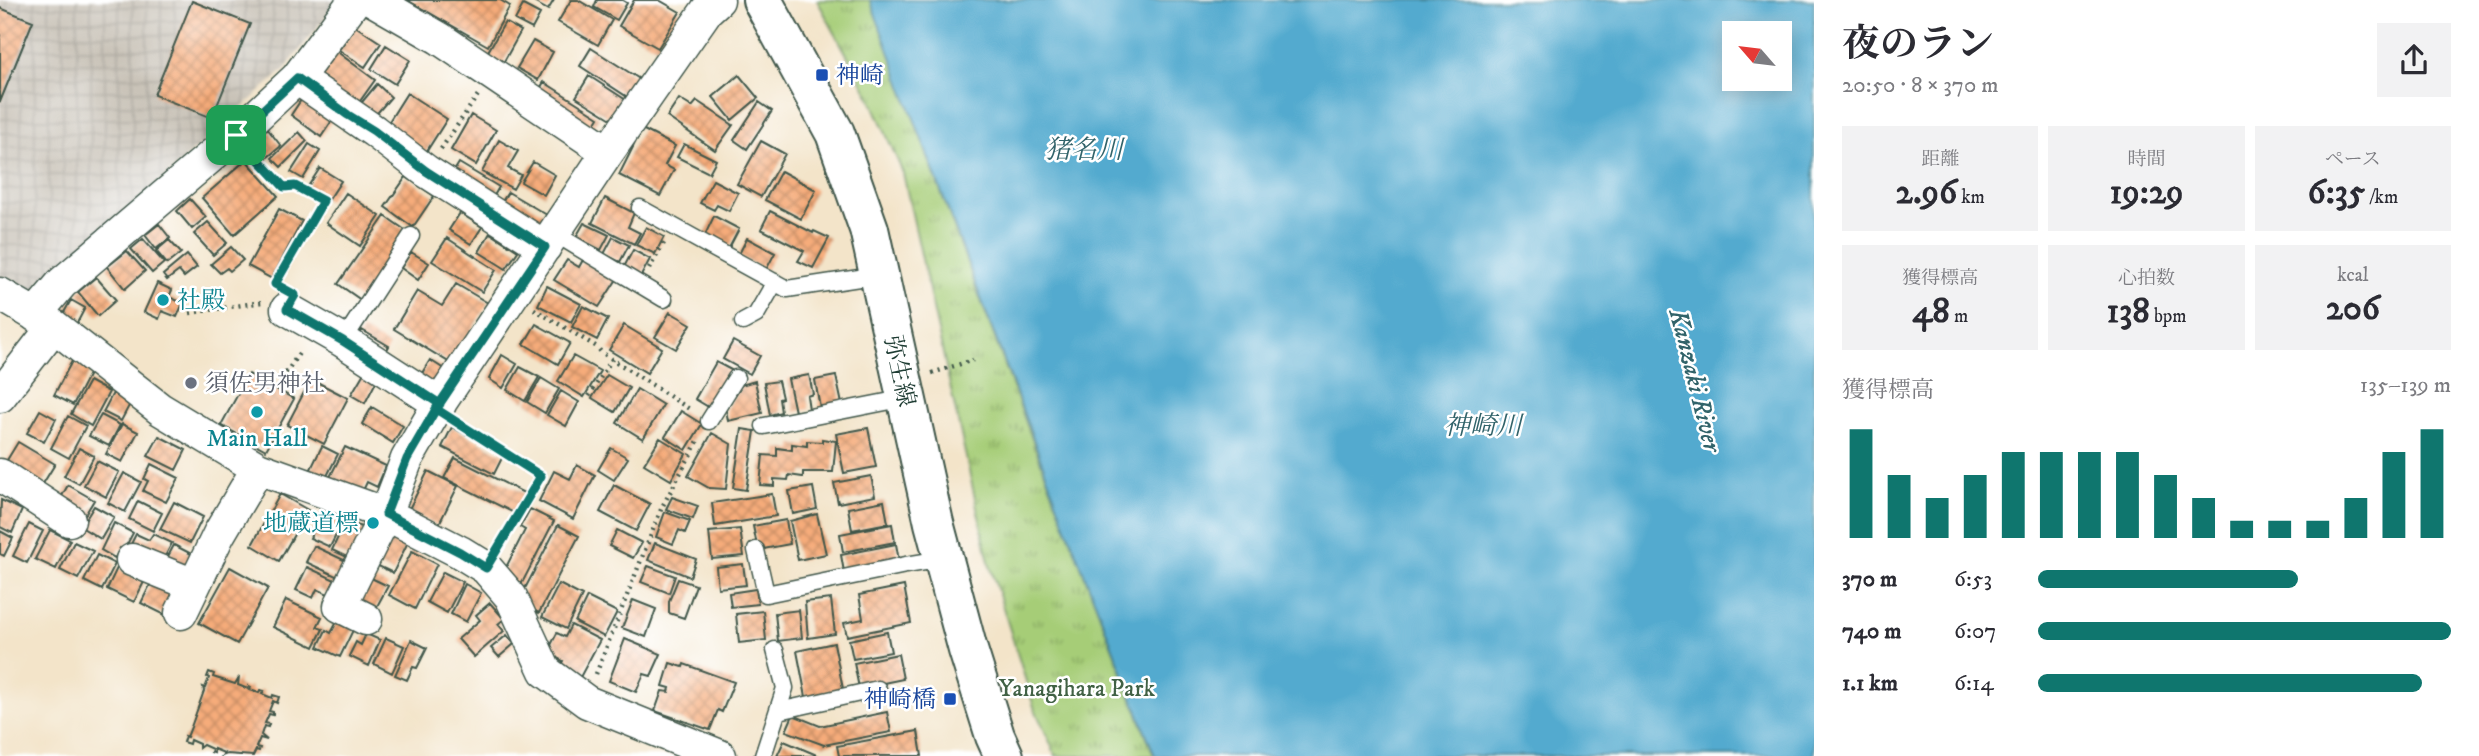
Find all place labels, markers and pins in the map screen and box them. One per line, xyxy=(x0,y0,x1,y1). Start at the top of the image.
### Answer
place label: 神崎 xyxy=(836,61,884,91)
marker: 神崎 xyxy=(814,67,830,83)
pin xyxy=(206,105,266,165)
place label: 社殿 xyxy=(177,286,225,316)
marker: 社殿 xyxy=(155,292,171,308)
place label: 須佐男神社 xyxy=(205,369,325,399)
marker: 須佐男神社 xyxy=(183,375,199,391)
marker: Main Hall xyxy=(249,404,265,420)
place label: Main Hall xyxy=(207,424,308,454)
place label: 地蔵道標 xyxy=(263,509,359,539)
marker: 地蔵道標 xyxy=(365,515,381,531)
place label: 神崎橋 xyxy=(864,685,936,715)
marker: 神崎橋 xyxy=(942,691,958,707)

